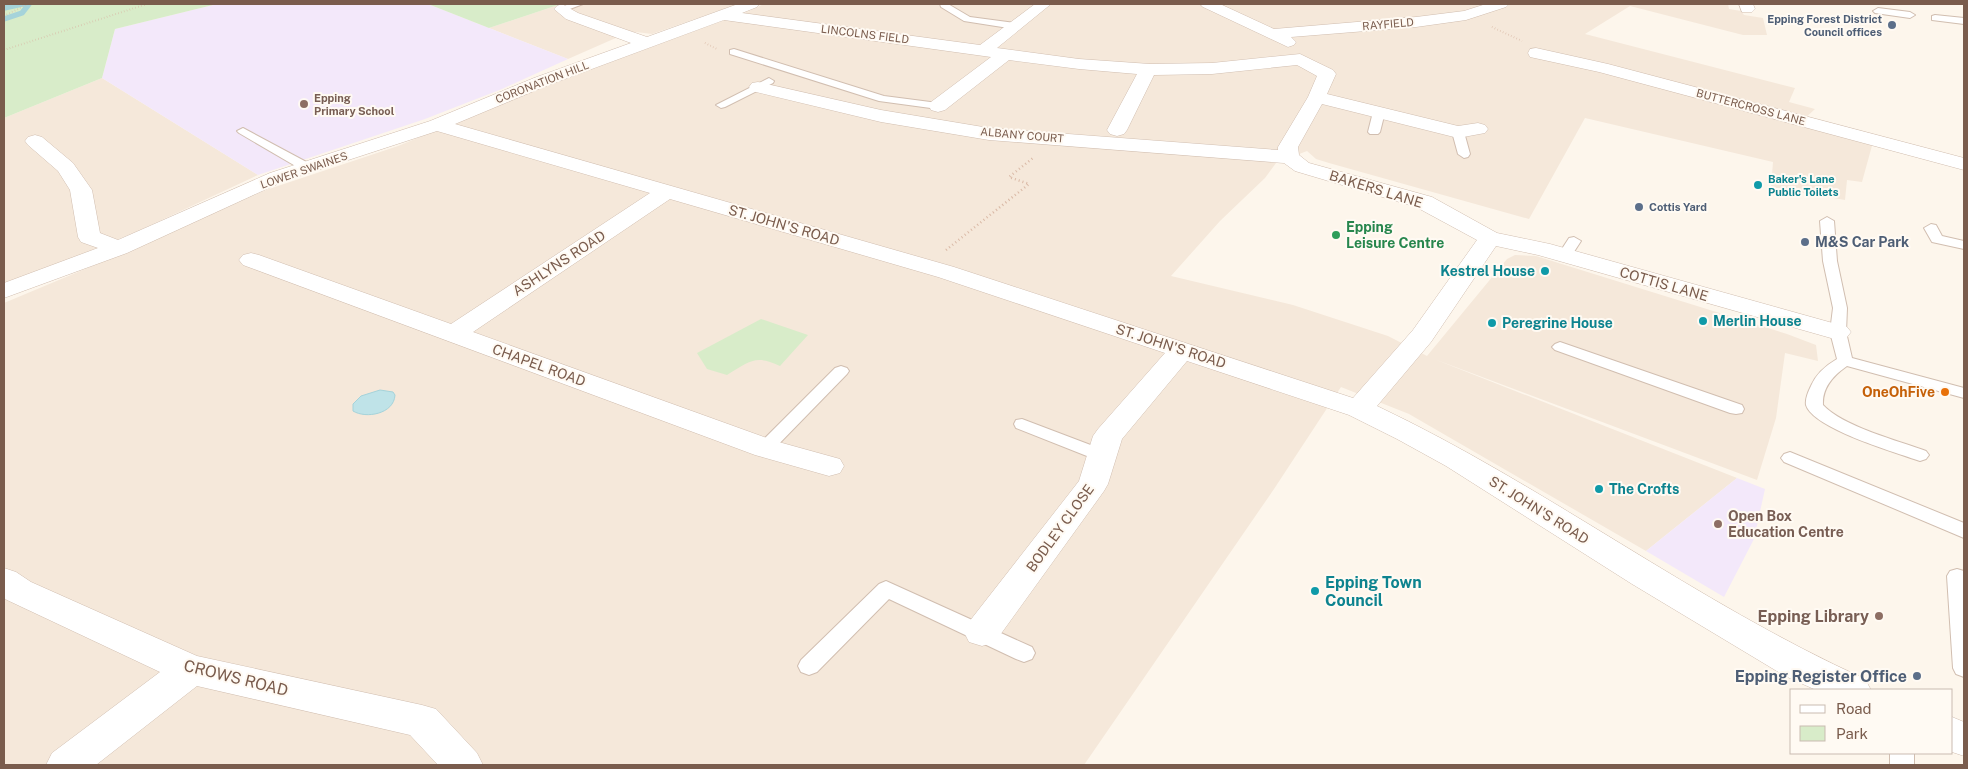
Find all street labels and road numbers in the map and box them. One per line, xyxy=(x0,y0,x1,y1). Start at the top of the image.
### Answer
street label: RAYFIELD xyxy=(1362,16,1415,32)
street label: LINCOLNS FIELD xyxy=(820,23,910,45)
street label: CORONATION HILL xyxy=(494,59,590,105)
street label: BUTTERCROSS LANE xyxy=(1695,87,1807,127)
street label: ALBANY COURT xyxy=(980,125,1065,145)
street label: LOWER SWAINES xyxy=(259,149,349,191)
street label: BAKERS LANE xyxy=(1327,167,1425,211)
street label: ST. JOHN'S ROAD xyxy=(727,201,841,249)
street label: ASHLYNS ROAD xyxy=(510,227,608,299)
street label: COTTIS LANE xyxy=(1618,264,1710,304)
street label: ST. JOHN'S ROAD xyxy=(1114,321,1228,371)
street label: CHAPEL ROAD xyxy=(490,341,588,389)
street label: ST. JOHN'S ROAD xyxy=(1486,473,1592,547)
street label: BODLEY CLOSE xyxy=(1023,481,1097,575)
street label: CROWS ROAD xyxy=(182,656,290,700)

